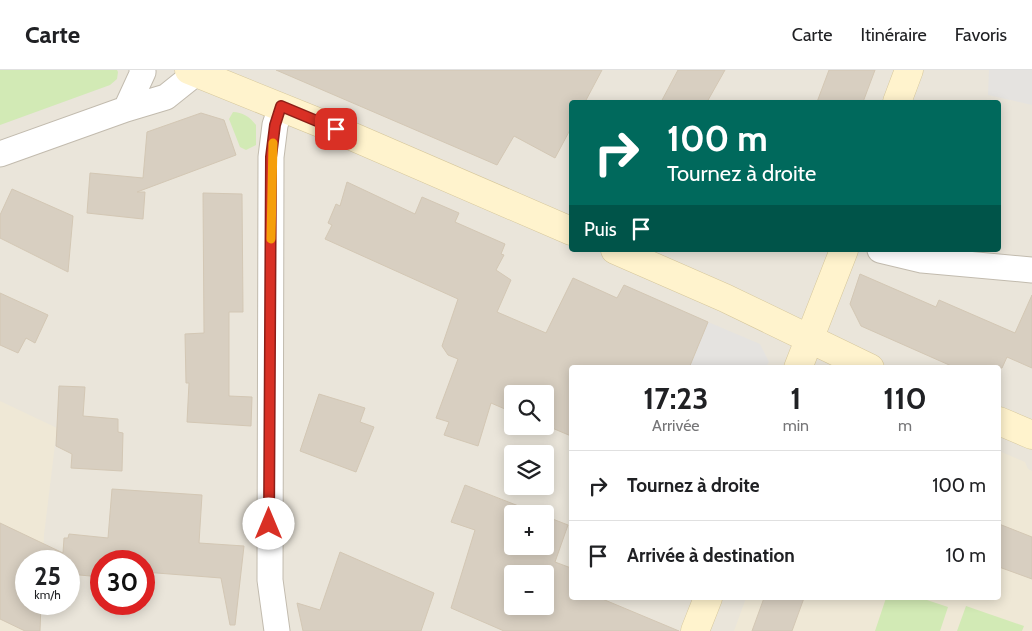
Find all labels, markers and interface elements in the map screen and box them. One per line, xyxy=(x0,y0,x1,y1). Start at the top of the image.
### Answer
text: Carte xyxy=(25,20,80,49)
text: Carte xyxy=(792,24,832,46)
text: Itinéraire xyxy=(860,24,927,46)
text: Favoris xyxy=(955,24,1007,46)
pin xyxy=(315,108,357,150)
icon: arrive xyxy=(322,115,350,143)
text: 100 m xyxy=(667,117,768,160)
icon: right xyxy=(584,120,649,185)
text: Tournez à droite xyxy=(667,160,816,187)
icon: arrive xyxy=(627,215,655,243)
text: Puis xyxy=(584,218,617,241)
text: 17:23 xyxy=(643,380,708,417)
text: 1 xyxy=(790,380,801,417)
text: 110 xyxy=(883,380,927,417)
map controls xyxy=(504,385,554,615)
button: search xyxy=(504,385,554,435)
text: Arrivée xyxy=(652,416,700,435)
text: min xyxy=(783,416,809,435)
text: m xyxy=(898,416,912,435)
button: layers xyxy=(504,445,554,495)
icon: right xyxy=(584,472,612,500)
text: Tournez à droite xyxy=(627,474,760,497)
text: 100 m xyxy=(932,474,986,497)
position arrow xyxy=(242,497,294,549)
button: + xyxy=(504,505,554,555)
icon: arrive xyxy=(584,542,612,570)
text: Arrivée à destination xyxy=(627,544,795,567)
text: 10 m xyxy=(946,544,986,567)
speed limit sign: 30 xyxy=(90,550,155,615)
text: 25 xyxy=(34,561,61,591)
button: − xyxy=(504,565,554,615)
text: km/h xyxy=(34,587,61,602)

